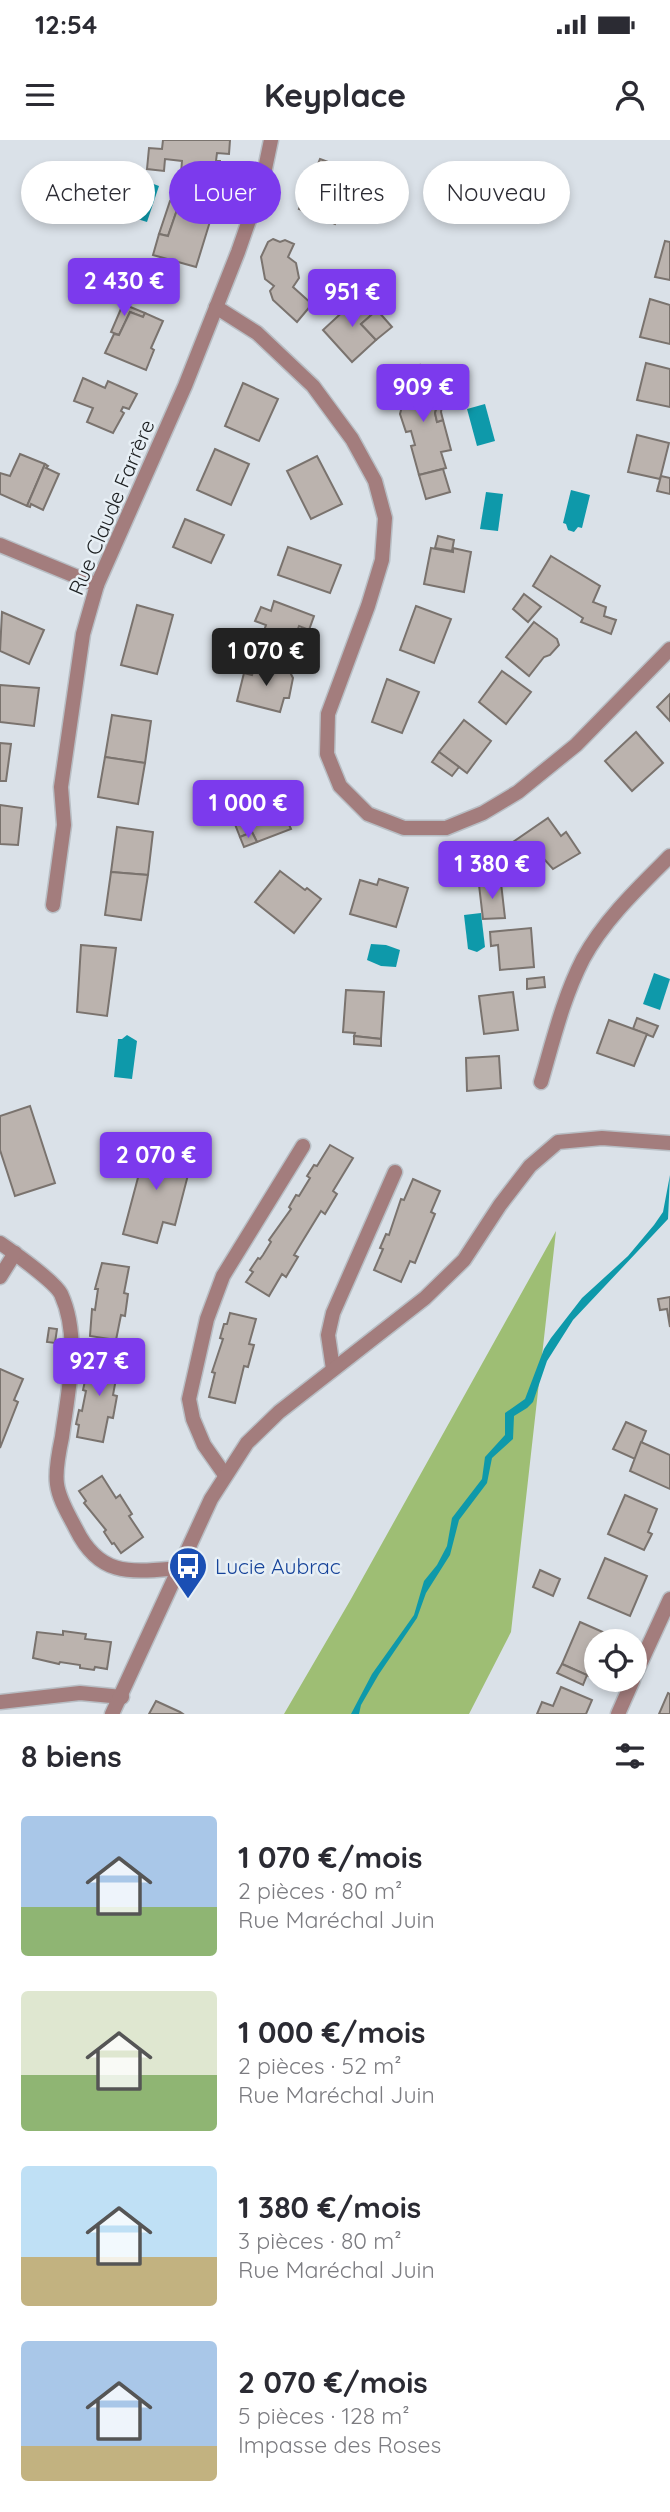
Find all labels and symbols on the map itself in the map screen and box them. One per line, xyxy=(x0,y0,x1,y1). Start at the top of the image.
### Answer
pin: 2 430 € xyxy=(59,258,189,318)
pin: 951 € xyxy=(303,270,401,329)
pin: 909 € xyxy=(374,364,472,424)
street label: Rue Claude Farrère xyxy=(62,415,160,599)
pin: 1 070 € xyxy=(201,629,331,688)
pin: 1 000 € xyxy=(183,780,313,840)
pin: 1 380 € xyxy=(427,842,557,901)
pin: 2 070 € xyxy=(91,1132,221,1192)
pin: 927 € xyxy=(50,1338,148,1398)
bus stop icon: Lucie Aubrac xyxy=(167,1545,209,1600)
place label: Lucie Aubrac xyxy=(215,1553,341,1579)

